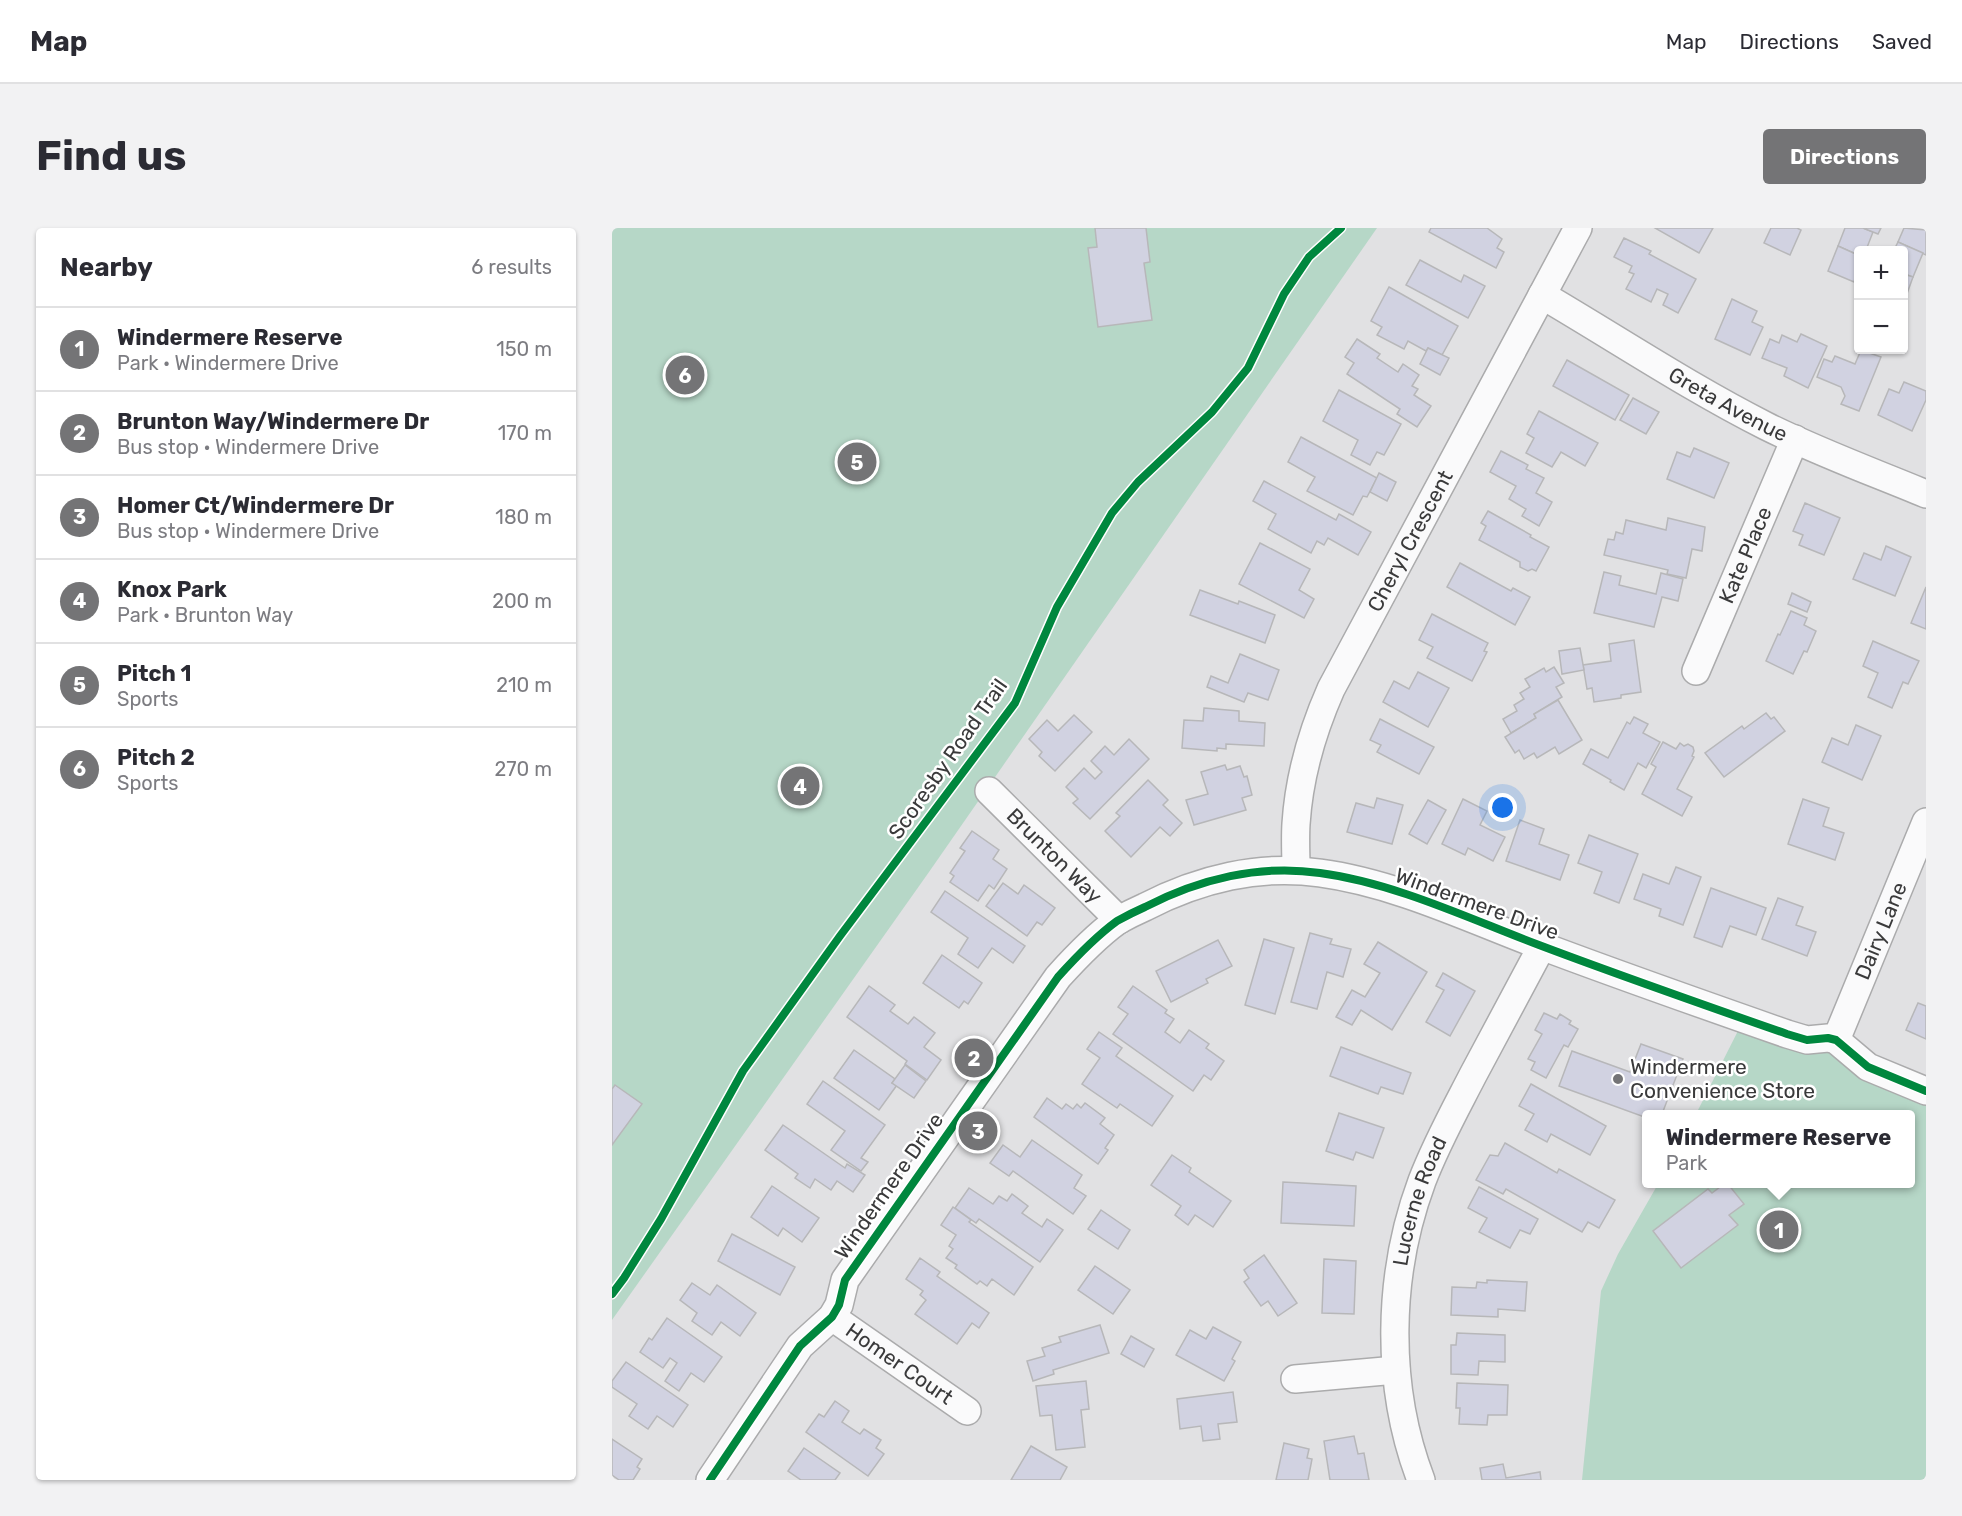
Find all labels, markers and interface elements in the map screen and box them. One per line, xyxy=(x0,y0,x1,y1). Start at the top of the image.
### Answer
text: Map xyxy=(30,25,87,58)
text: Map xyxy=(1666,29,1707,54)
text: Directions xyxy=(1740,29,1839,54)
text: Saved xyxy=(1872,29,1932,54)
button: Directions xyxy=(1763,129,1926,184)
text: Find us xyxy=(36,131,187,181)
map controls xyxy=(1854,246,1908,354)
button: + xyxy=(1854,246,1908,300)
text: Nearby xyxy=(60,252,153,283)
text: 6 results xyxy=(471,255,552,279)
button: − xyxy=(1854,300,1908,354)
text: Windermere Reserve xyxy=(117,324,343,351)
text: 1 xyxy=(75,337,84,361)
text: 150 m xyxy=(496,337,552,361)
text: Park · Windermere Drive xyxy=(117,351,339,375)
pin: 6 xyxy=(666,352,704,398)
street label: Greta Avenue xyxy=(1664,362,1792,447)
text: Brunton Way/Windermere Dr xyxy=(117,408,429,435)
text: 2 xyxy=(73,421,86,445)
text: 170 m xyxy=(498,421,552,445)
text: Bus stop · Windermere Drive xyxy=(117,435,379,459)
pin: 5 xyxy=(838,440,876,484)
street label: Cheryl Crescent xyxy=(1362,466,1458,616)
text: Homer Ct/Windermere Dr xyxy=(117,492,394,519)
street label: Kate Place xyxy=(1713,503,1777,607)
text: 3 xyxy=(73,505,86,529)
text: 180 m xyxy=(495,505,552,529)
text: Bus stop · Windermere Drive xyxy=(117,519,379,543)
text: Knox Park xyxy=(117,576,227,603)
text: 4 xyxy=(73,589,86,613)
text: 200 m xyxy=(492,589,552,613)
text: Park · Brunton Way xyxy=(117,603,293,627)
text: Pitch 1 xyxy=(117,660,191,687)
text: 5 xyxy=(73,673,86,697)
text: 210 m xyxy=(496,673,552,697)
street label: Scoresby Road Trail xyxy=(883,674,1012,844)
text: Sports xyxy=(117,687,178,711)
text: Pitch 2 xyxy=(117,744,195,771)
text: 6 xyxy=(73,757,86,781)
text: 270 m xyxy=(495,757,552,781)
pin: 4 xyxy=(780,764,819,808)
text: Sports xyxy=(117,771,178,795)
your location xyxy=(1488,793,1517,822)
street label: Brunton Way xyxy=(1002,803,1108,908)
street label: Windermere Drive xyxy=(1392,862,1563,945)
street label: Dairy Lane xyxy=(1849,878,1912,983)
pin: 2 xyxy=(954,1036,994,1080)
place label: Windermere Convenience Store xyxy=(1630,1054,1815,1103)
marker: Windermere Convenience Store xyxy=(1611,1072,1625,1086)
street label: Windermere Drive xyxy=(829,1108,948,1264)
pin: 3 xyxy=(958,1108,998,1154)
popup xyxy=(1642,1110,1915,1188)
text: Windermere Reserve xyxy=(1666,1124,1891,1151)
street label: Lucerne Road xyxy=(1387,1132,1452,1268)
text: Park xyxy=(1666,1151,1707,1175)
pin: 1 xyxy=(1760,1208,1798,1252)
street label: Homer Court xyxy=(841,1317,958,1409)

